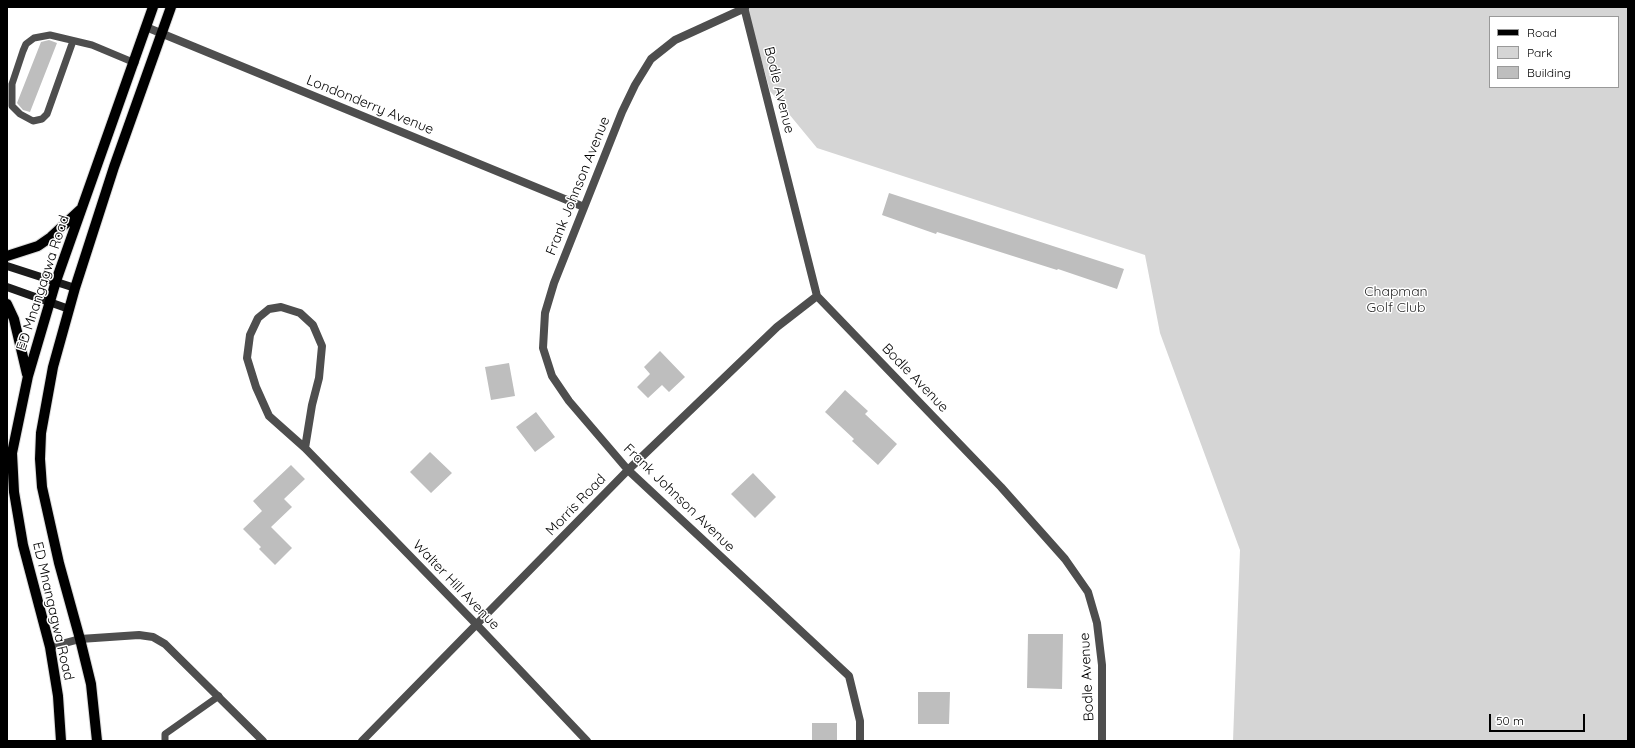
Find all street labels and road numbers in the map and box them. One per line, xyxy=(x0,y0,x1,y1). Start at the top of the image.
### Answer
street label: Bodle Avenue xyxy=(760,45,798,135)
street label: Londonderry Avenue xyxy=(304,72,436,138)
street label: Frank Johnson Avenue xyxy=(542,114,614,258)
street label: ED Mnangagwa Road xyxy=(13,213,73,353)
street label: Bodle Avenue xyxy=(878,340,952,416)
street label: Frank Johnson Avenue xyxy=(620,440,738,556)
street label: Morris Road xyxy=(543,471,609,539)
street label: Walter Hill Avenue xyxy=(409,537,503,633)
street label: ED Mnangagwa Road xyxy=(29,540,77,682)
street label: Bodle Avenue xyxy=(1076,632,1098,722)

